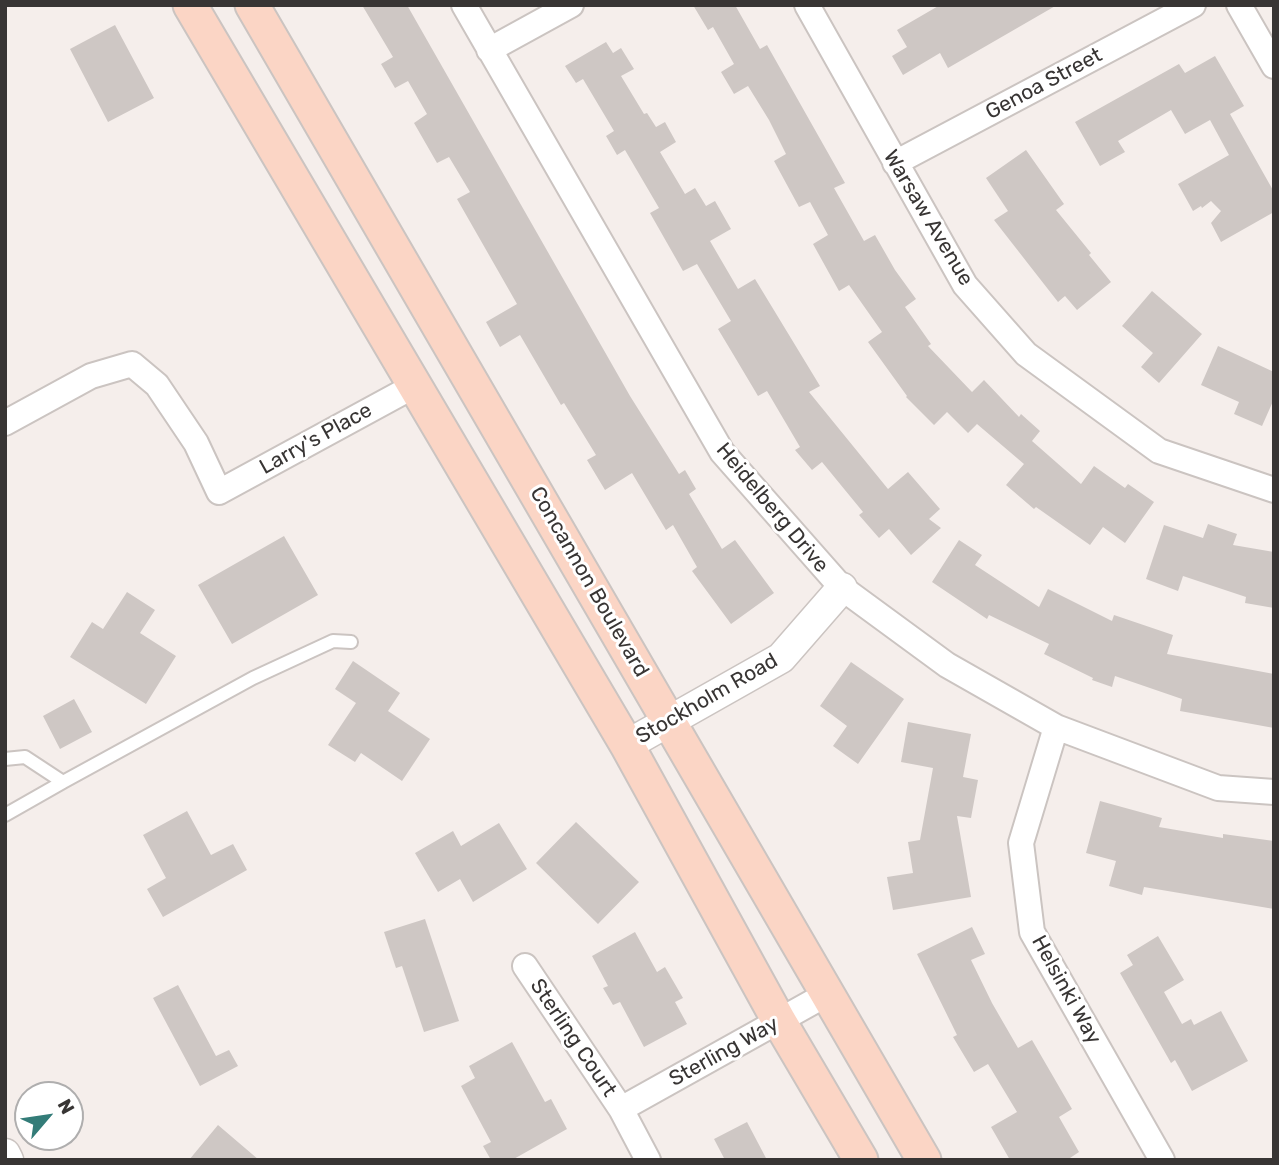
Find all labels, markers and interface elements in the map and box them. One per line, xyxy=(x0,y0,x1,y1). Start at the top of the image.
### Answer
street label: Genoa Street xyxy=(981,43,1107,125)
street label: Warsaw Avenue xyxy=(878,146,978,290)
street label: Larry's Place xyxy=(255,398,377,480)
street label: Heidelberg Drive xyxy=(710,438,834,578)
street label: Concannon Boulevard xyxy=(524,482,654,682)
street label: Stockholm Road xyxy=(632,648,782,750)
street label: Helsinki Way xyxy=(1026,931,1106,1049)
street label: Sterling Court xyxy=(524,974,622,1102)
street label: Sterling Way xyxy=(665,1012,783,1092)
north arrow xyxy=(14,1081,84,1151)
text: N xyxy=(53,1095,79,1118)

